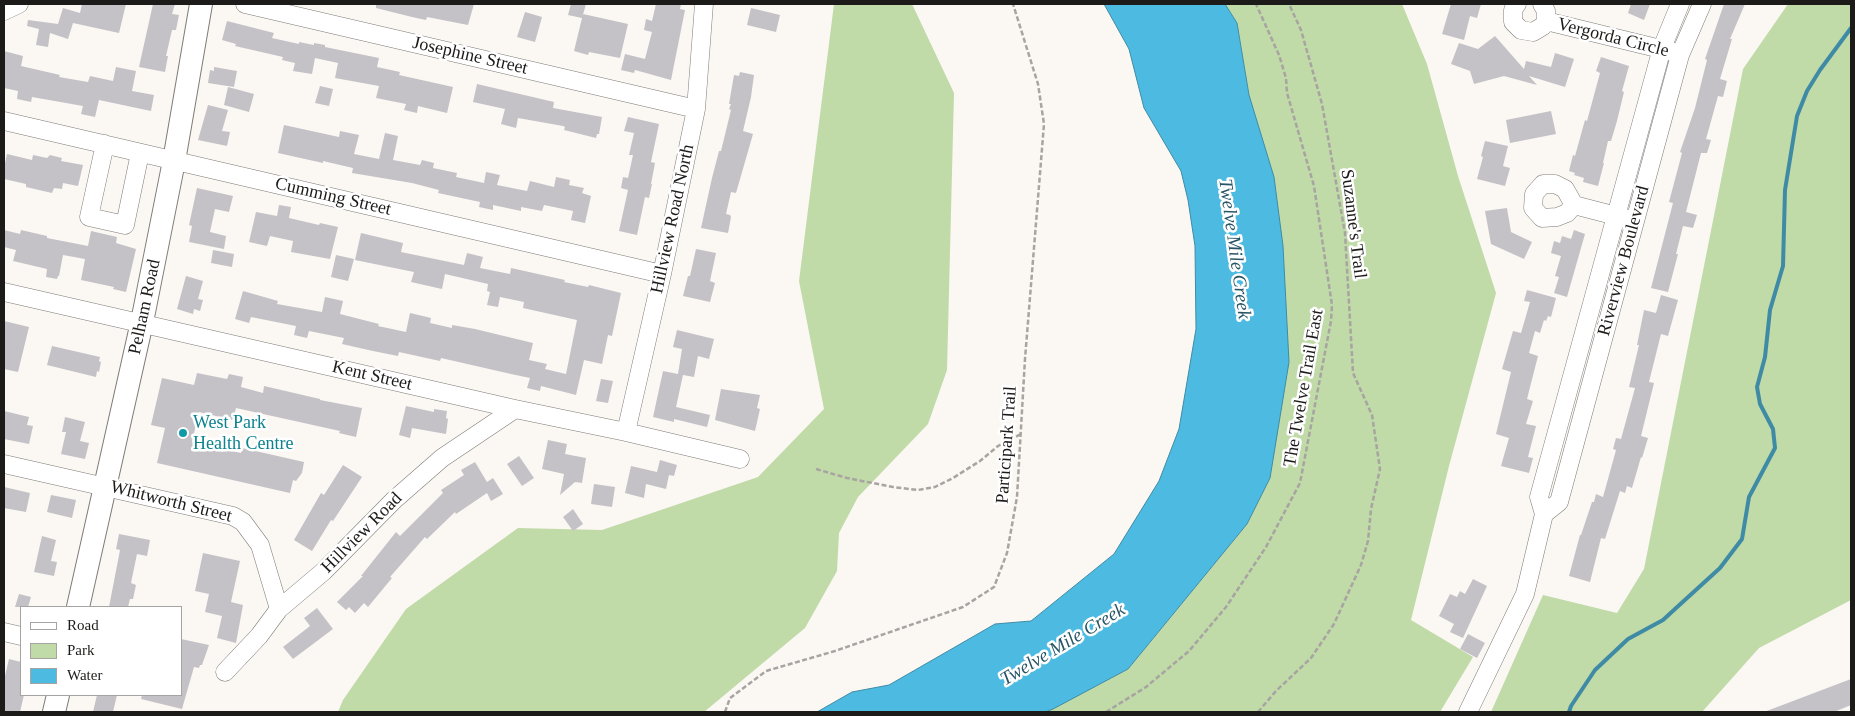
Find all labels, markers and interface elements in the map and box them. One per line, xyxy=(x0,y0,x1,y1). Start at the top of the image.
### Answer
street label: Vergorda Circle xyxy=(1555,14,1671,62)
street label: Josephine Street xyxy=(410,32,530,80)
street label: Hillview Road North xyxy=(647,142,699,296)
street label: Suzanne's Trail xyxy=(1336,168,1370,280)
street label: Cumming Street xyxy=(273,173,393,221)
water label: Twelve Mile Creek xyxy=(1213,177,1255,321)
street label: Riverview Boulevard xyxy=(1594,184,1654,338)
street label: Pelham Road xyxy=(124,258,166,356)
street label: The Twelve Trail East xyxy=(1280,308,1328,468)
street label: Kent Street xyxy=(330,356,414,396)
street label: Participark Trail xyxy=(992,385,1022,505)
place label: West Park Health Centre xyxy=(193,412,293,454)
marker: West Park Health Centre xyxy=(177,427,189,439)
street label: Whitworth Street xyxy=(108,476,234,528)
street label: Hillview Road xyxy=(317,488,407,578)
water label: Twelve Mile Creek xyxy=(997,599,1129,691)
legend xyxy=(20,606,182,696)
text: Road xyxy=(67,617,99,633)
text: Park xyxy=(67,642,95,658)
text: Water xyxy=(67,667,102,683)

